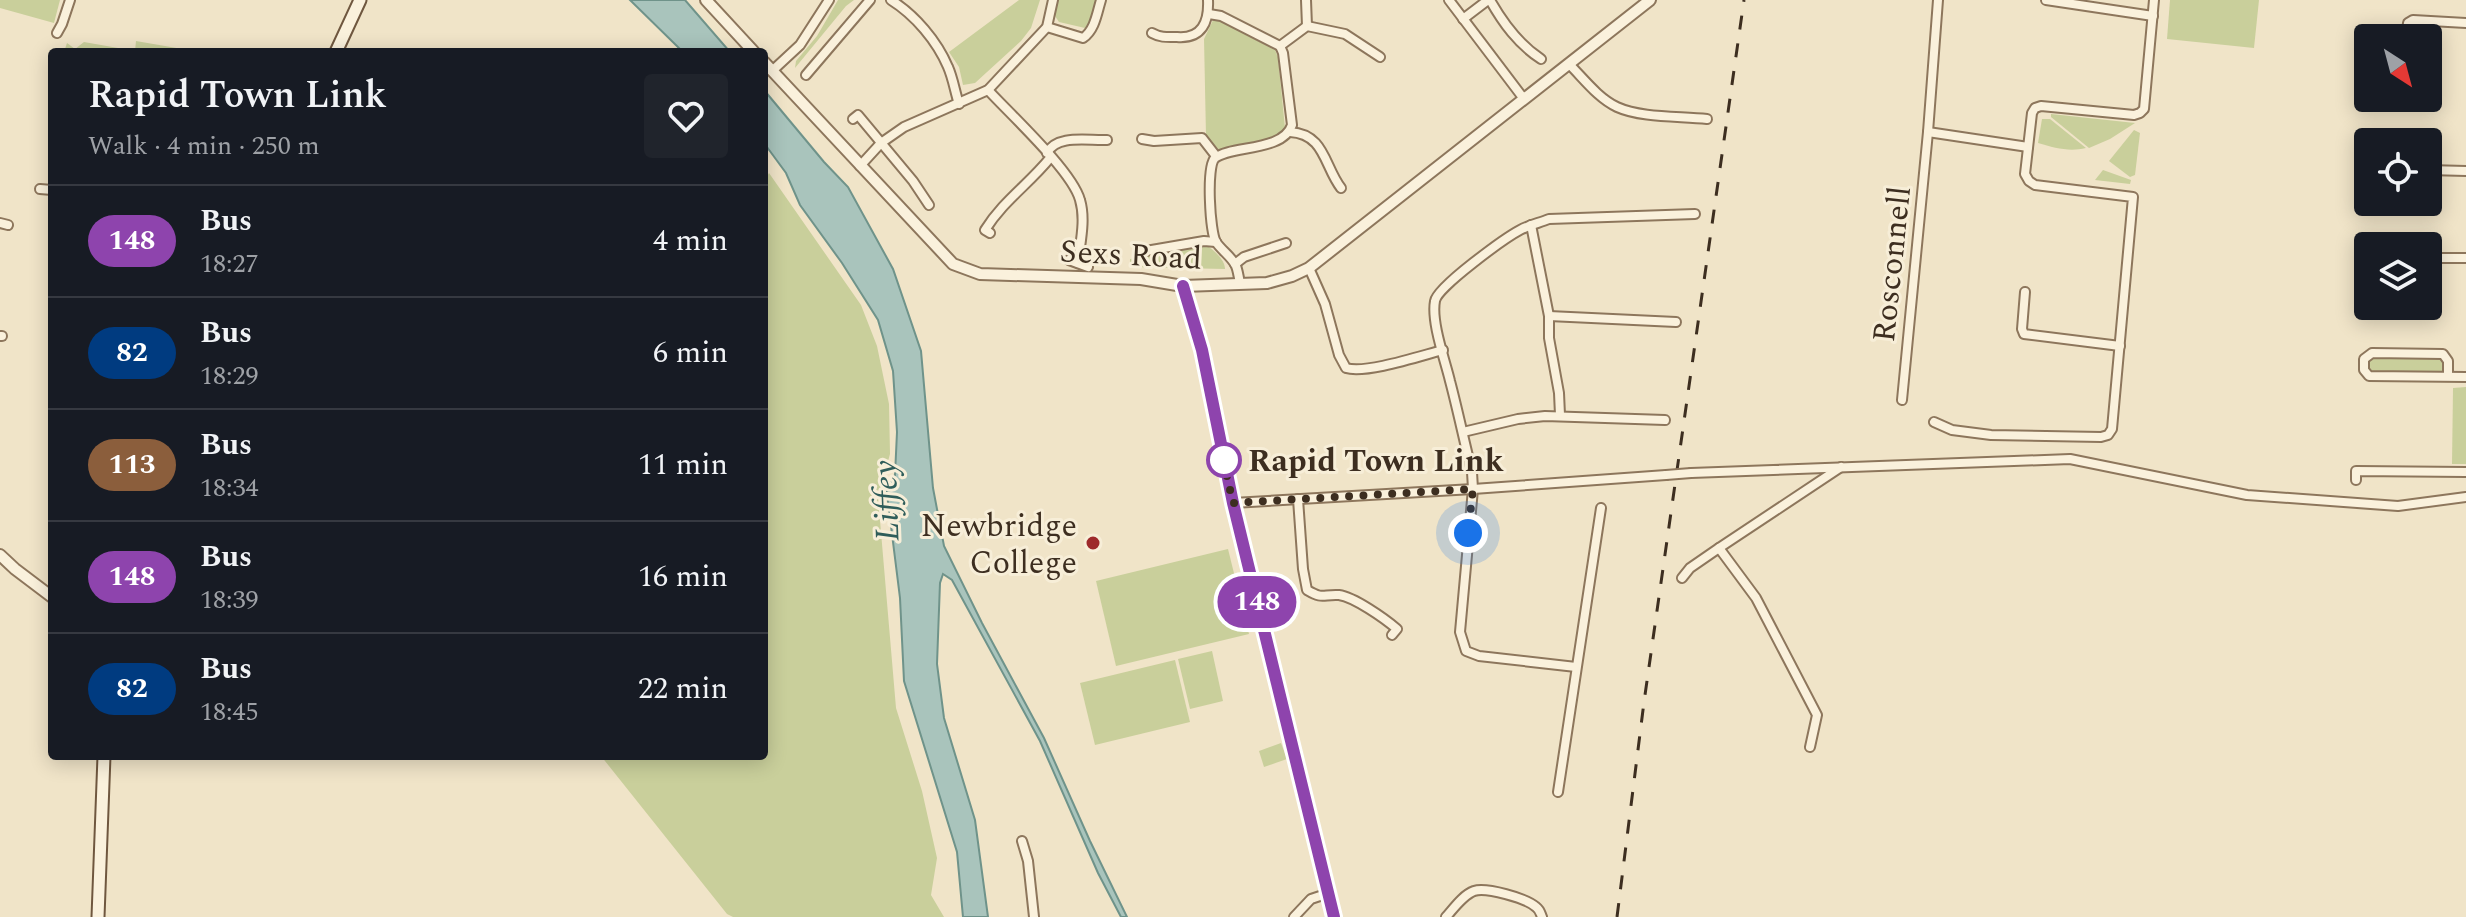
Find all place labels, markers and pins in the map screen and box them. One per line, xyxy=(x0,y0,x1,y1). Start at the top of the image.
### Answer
place label: Rapid Town Link xyxy=(1248,437,1504,486)
marker: Rapid Town Link xyxy=(1207,443,1241,477)
place label: Newbridge College xyxy=(921,502,1077,588)
marker: Newbridge College xyxy=(1084,534,1102,552)

